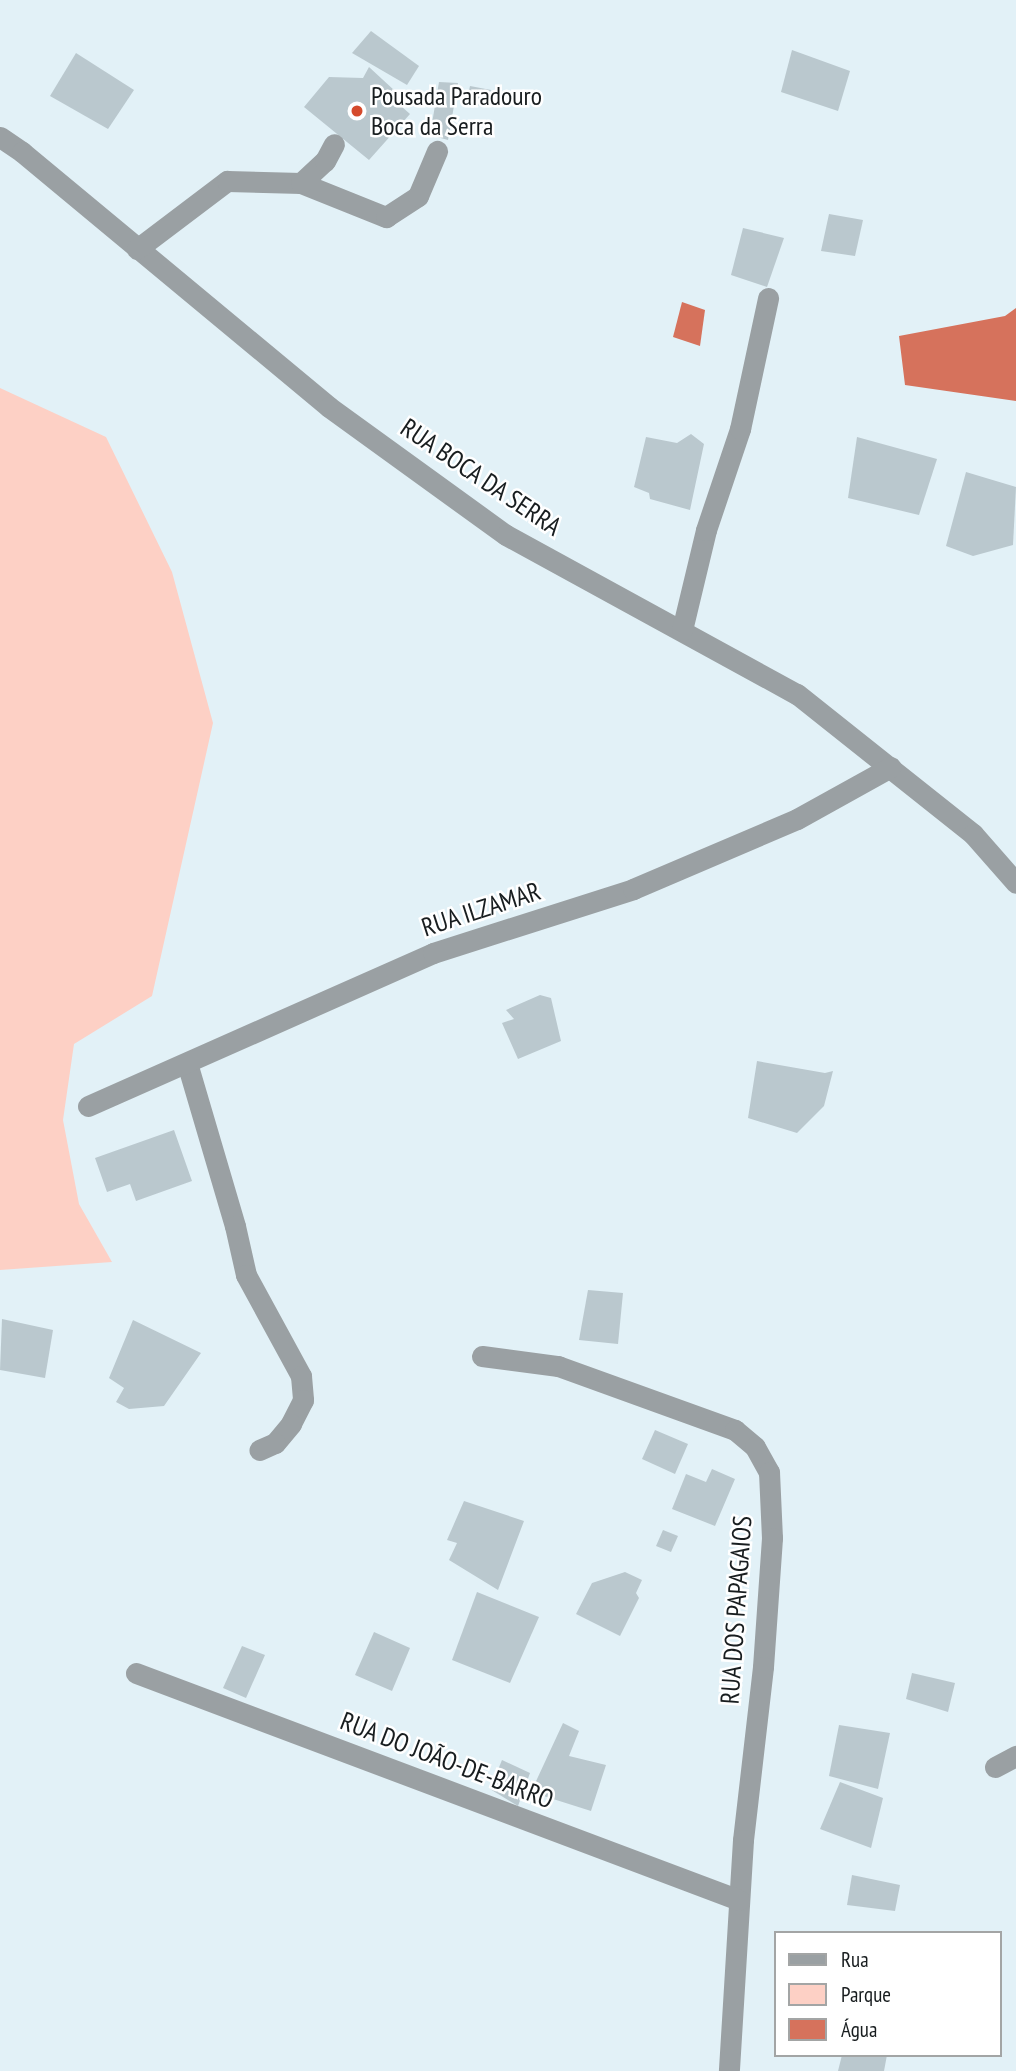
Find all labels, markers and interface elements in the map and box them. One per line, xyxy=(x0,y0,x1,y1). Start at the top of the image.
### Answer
place label: Pousada Paradouro Boca da Serra xyxy=(371,80,542,142)
marker: Pousada Paradouro Boca da Serra xyxy=(349,103,365,119)
street label: RUA BOCA DA SERRA xyxy=(394,411,568,543)
street label: RUA ILZAMAR xyxy=(417,875,545,943)
street label: RUA DOS PAPAGAIOS xyxy=(714,1514,758,1706)
street label: RUA DO JOÃO-DE-BARRO xyxy=(336,1705,558,1815)
legend xyxy=(774,1931,1002,2057)
text: Rua xyxy=(841,1946,869,1973)
text: Parque xyxy=(841,1981,891,2008)
text: Água xyxy=(841,2016,877,2043)

